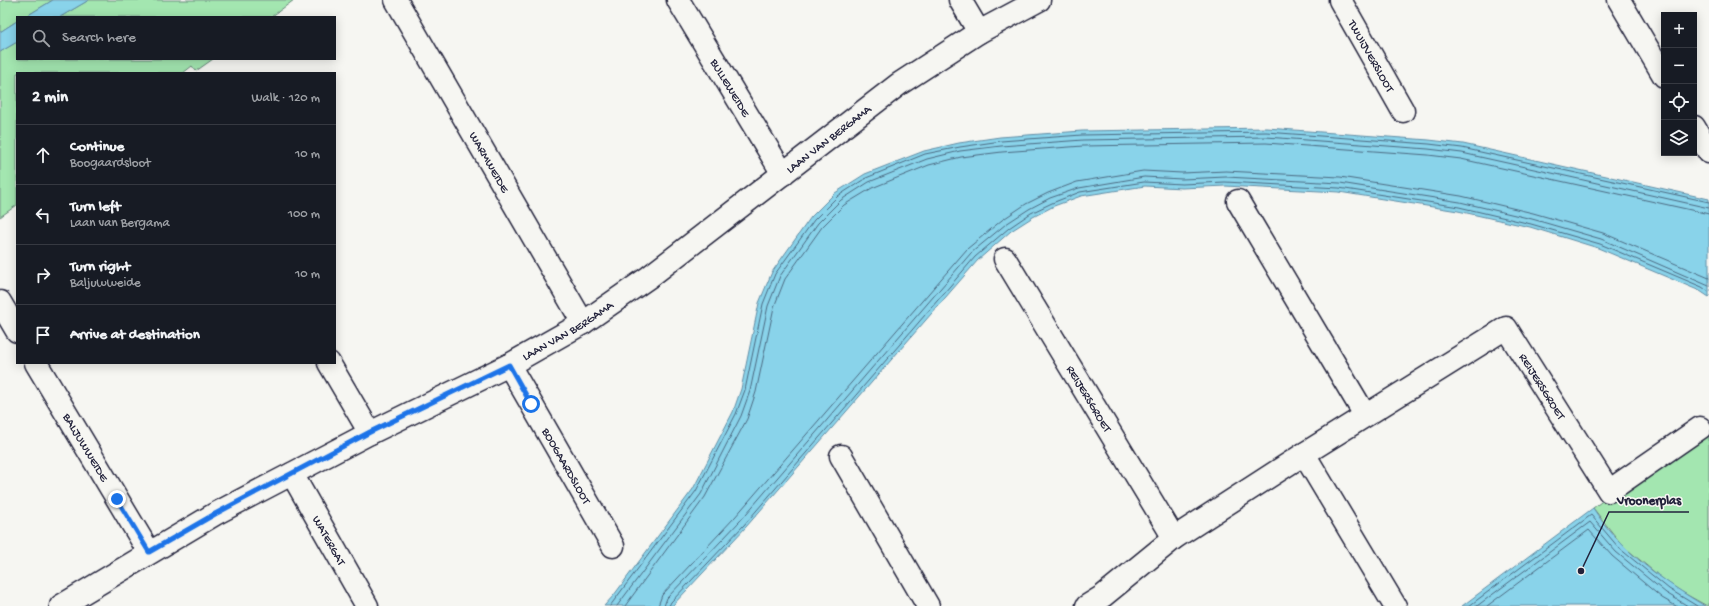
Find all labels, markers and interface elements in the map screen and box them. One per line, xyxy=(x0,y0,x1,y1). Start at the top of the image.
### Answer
map controls xyxy=(1661,12,1697,156)
button: + xyxy=(1661,12,1697,48)
search box xyxy=(16,16,336,60)
street label: TWUIJVERSLOOT xyxy=(1343,17,1397,96)
icon: search xyxy=(30,27,52,49)
text: Search here xyxy=(62,29,136,47)
button: − xyxy=(1661,48,1697,84)
street label: BULLEWEIDE xyxy=(706,56,752,120)
button: locate xyxy=(1661,84,1697,120)
text: 2 min xyxy=(32,88,68,108)
text: Walk · 120 m xyxy=(252,91,320,106)
street label: LAAN VAN BERGAMA xyxy=(784,102,876,177)
button: layers xyxy=(1661,120,1697,156)
street label: WARMWEIDE xyxy=(465,130,511,196)
text: Continue xyxy=(70,138,124,156)
icon: ahead xyxy=(32,144,54,166)
text: 10 m xyxy=(295,147,320,162)
text: Boogaardsloot xyxy=(70,156,151,171)
text: Turn left xyxy=(70,198,121,216)
icon: left xyxy=(32,204,54,226)
text: 100 m xyxy=(288,207,320,222)
text: Laan van Bergama xyxy=(70,216,170,231)
text: Turn right xyxy=(70,258,130,276)
icon: right xyxy=(32,264,54,286)
text: 10 m xyxy=(295,267,320,282)
text: Baljuwweide xyxy=(70,276,141,291)
street label: LAAN VAN BERGAMA xyxy=(521,299,617,365)
icon: arrive xyxy=(32,324,54,346)
text: Arrive at destination xyxy=(70,326,200,344)
street label: REIJERSGROET xyxy=(1515,351,1568,424)
street label: REIJERSGROET xyxy=(1062,363,1114,437)
route start xyxy=(522,395,540,413)
street label: BALJUWWEIDE xyxy=(58,411,111,485)
street label: BOOGAARDSLOOT xyxy=(537,425,593,508)
callout: Vroonerplas xyxy=(1609,487,1689,512)
route end xyxy=(108,490,126,508)
text: Vroonerplas xyxy=(1616,494,1682,510)
street label: WATERGAT xyxy=(308,514,348,570)

